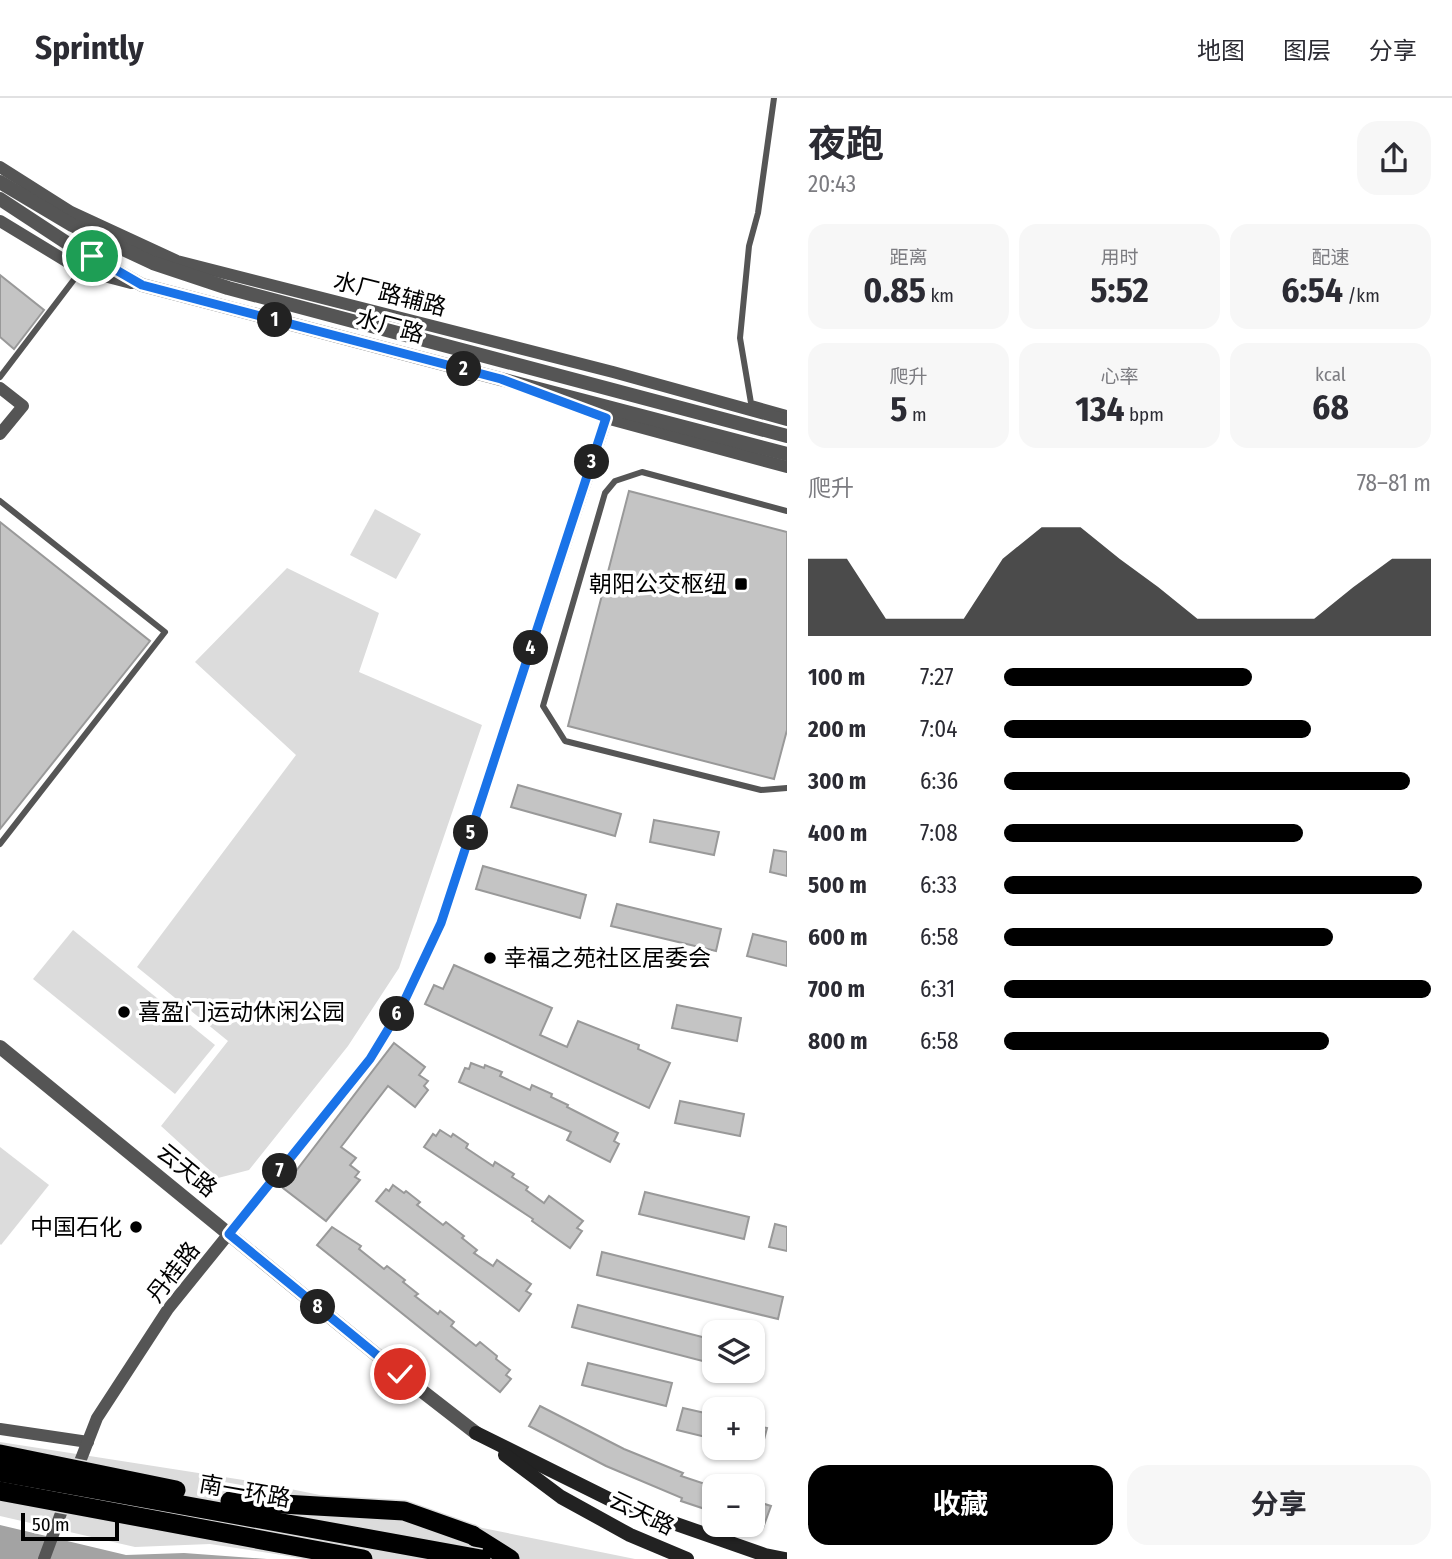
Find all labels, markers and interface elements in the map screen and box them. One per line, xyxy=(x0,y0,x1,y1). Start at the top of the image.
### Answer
text: Sprintly xyxy=(35,28,144,68)
text: 地图 xyxy=(1197,37,1245,65)
text: 图层 xyxy=(1283,37,1331,65)
text: 分享 xyxy=(1369,37,1417,65)
text: 夜跑 xyxy=(808,121,884,167)
button: share xyxy=(1357,121,1431,195)
text: 20:43 xyxy=(808,170,856,198)
pin xyxy=(62,226,122,286)
icon: arrive xyxy=(73,237,111,275)
text: 距离 xyxy=(889,246,928,269)
text: 用时 xyxy=(1100,246,1139,269)
text: 配速 xyxy=(1311,246,1350,269)
street label: 水厂路辅路 xyxy=(331,267,449,321)
text: 0.85 xyxy=(863,269,926,311)
text: 5:52 xyxy=(1090,269,1149,311)
text: 6:54 xyxy=(1281,269,1343,311)
text: km xyxy=(926,284,954,307)
text: /km xyxy=(1343,284,1380,307)
pin: 1 xyxy=(258,302,292,338)
street label: 水厂路 xyxy=(353,304,427,348)
text: 1 xyxy=(270,308,279,331)
pin: 2 xyxy=(447,352,482,386)
text: 2 xyxy=(459,357,468,380)
text: kcal xyxy=(1315,363,1346,386)
text: 爬升 xyxy=(889,365,928,388)
text: 心率 xyxy=(1100,365,1139,388)
text: 68 xyxy=(1312,386,1349,428)
text: 5 xyxy=(890,388,908,430)
text: 134 xyxy=(1075,388,1124,430)
text: m xyxy=(908,403,927,426)
text: bpm xyxy=(1124,403,1164,426)
pin: 3 xyxy=(574,444,610,480)
text: 3 xyxy=(587,450,596,473)
text: 78–81 m xyxy=(1357,469,1431,497)
text: 爬升 xyxy=(808,474,854,502)
place label: 朝阳公交枢纽 xyxy=(589,570,727,598)
marker: 朝阳公交枢纽 xyxy=(733,576,749,592)
pin: 4 xyxy=(514,630,548,666)
text: 4 xyxy=(526,636,535,659)
text: 100 m xyxy=(808,663,865,691)
text: 7:27 xyxy=(920,663,954,691)
text: 200 m xyxy=(808,715,866,743)
text: 7:04 xyxy=(920,715,957,743)
text: 300 m xyxy=(808,767,866,795)
text: 6:36 xyxy=(920,767,958,795)
pin: 5 xyxy=(454,816,489,850)
text: 400 m xyxy=(808,819,867,847)
text: 7:08 xyxy=(920,819,958,847)
text: 5 xyxy=(466,821,475,844)
text: 500 m xyxy=(808,871,867,899)
text: 6:33 xyxy=(920,871,957,899)
text: 600 m xyxy=(808,923,867,951)
text: 6:58 xyxy=(920,923,958,951)
place label: 幸福之苑社区居委会 xyxy=(504,944,711,972)
marker: 幸福之苑社区居委会 xyxy=(482,950,498,966)
text: 700 m xyxy=(808,975,865,1003)
text: 6:31 xyxy=(920,975,955,1003)
pin: 6 xyxy=(380,996,414,1032)
place label: 喜盈门运动休闲公园 xyxy=(138,998,345,1026)
text: 6 xyxy=(392,1002,401,1025)
marker: 喜盈门运动休闲公园 xyxy=(116,1004,132,1020)
text: 800 m xyxy=(808,1027,868,1055)
text: 6:58 xyxy=(920,1027,958,1055)
street label: 云天路 xyxy=(151,1137,223,1203)
pin: 7 xyxy=(262,1154,298,1188)
text: 7 xyxy=(275,1159,284,1182)
place label: 中国石化 xyxy=(30,1213,122,1241)
marker: 中国石化 xyxy=(128,1219,144,1235)
street label: 丹桂路 xyxy=(141,1236,205,1308)
pin: 8 xyxy=(300,1290,336,1324)
text: 8 xyxy=(312,1295,323,1318)
map controls xyxy=(702,1320,765,1537)
button: layers xyxy=(702,1320,765,1383)
pin xyxy=(370,1344,430,1404)
icon: check xyxy=(381,1355,419,1393)
button: + xyxy=(702,1397,765,1460)
button: 收藏 xyxy=(808,1465,1113,1545)
button: 分享 xyxy=(1127,1465,1431,1545)
street label: 南一环路 xyxy=(197,1469,293,1513)
button: − xyxy=(702,1474,765,1537)
street label: 云天路 xyxy=(605,1485,679,1541)
scale bar xyxy=(21,1510,119,1542)
text: 50 m xyxy=(32,1513,70,1536)

